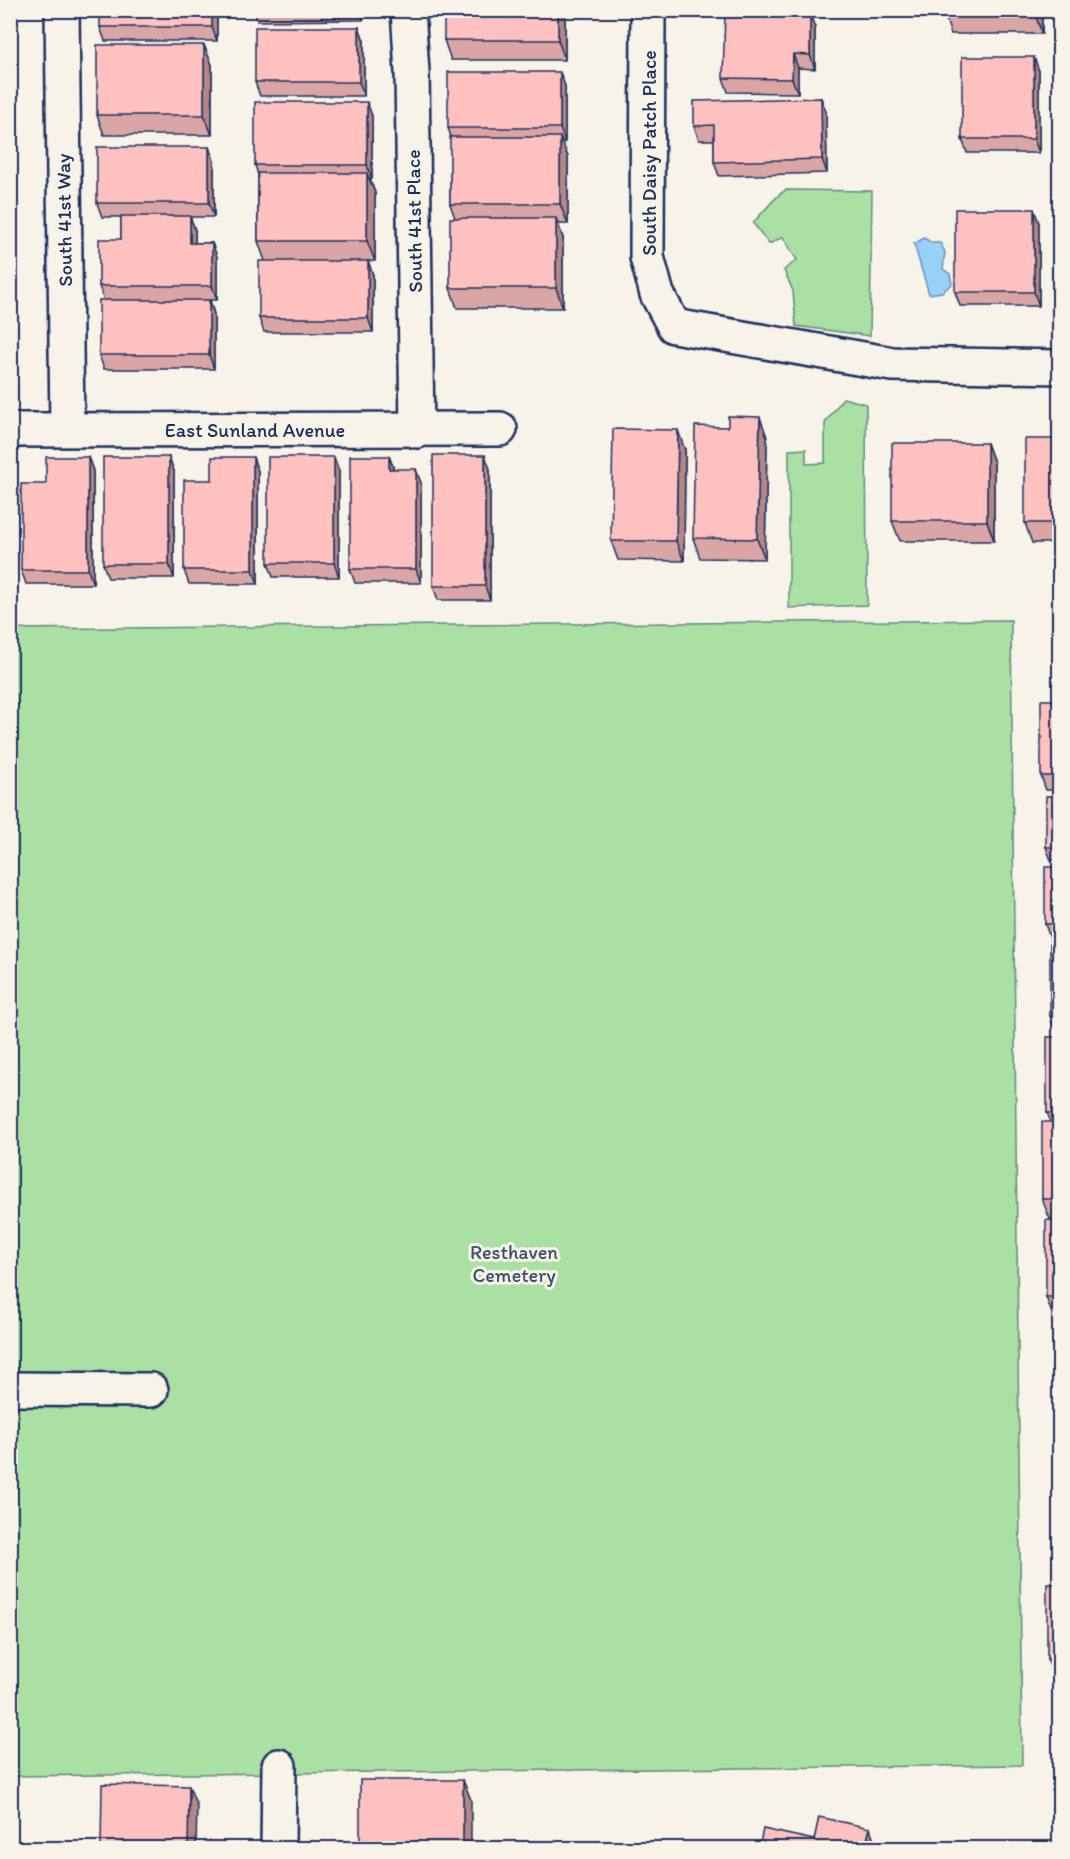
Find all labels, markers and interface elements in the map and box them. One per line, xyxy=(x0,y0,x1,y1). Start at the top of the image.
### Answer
street label: South Daisy Patch Place xyxy=(637,50,661,256)
street label: South 41st Place xyxy=(401,149,427,293)
street label: South 41st Way xyxy=(51,153,77,287)
street label: East Sunland Avenue xyxy=(165,418,345,442)
park label: Resthaven Cemetery xyxy=(470,1240,558,1287)

